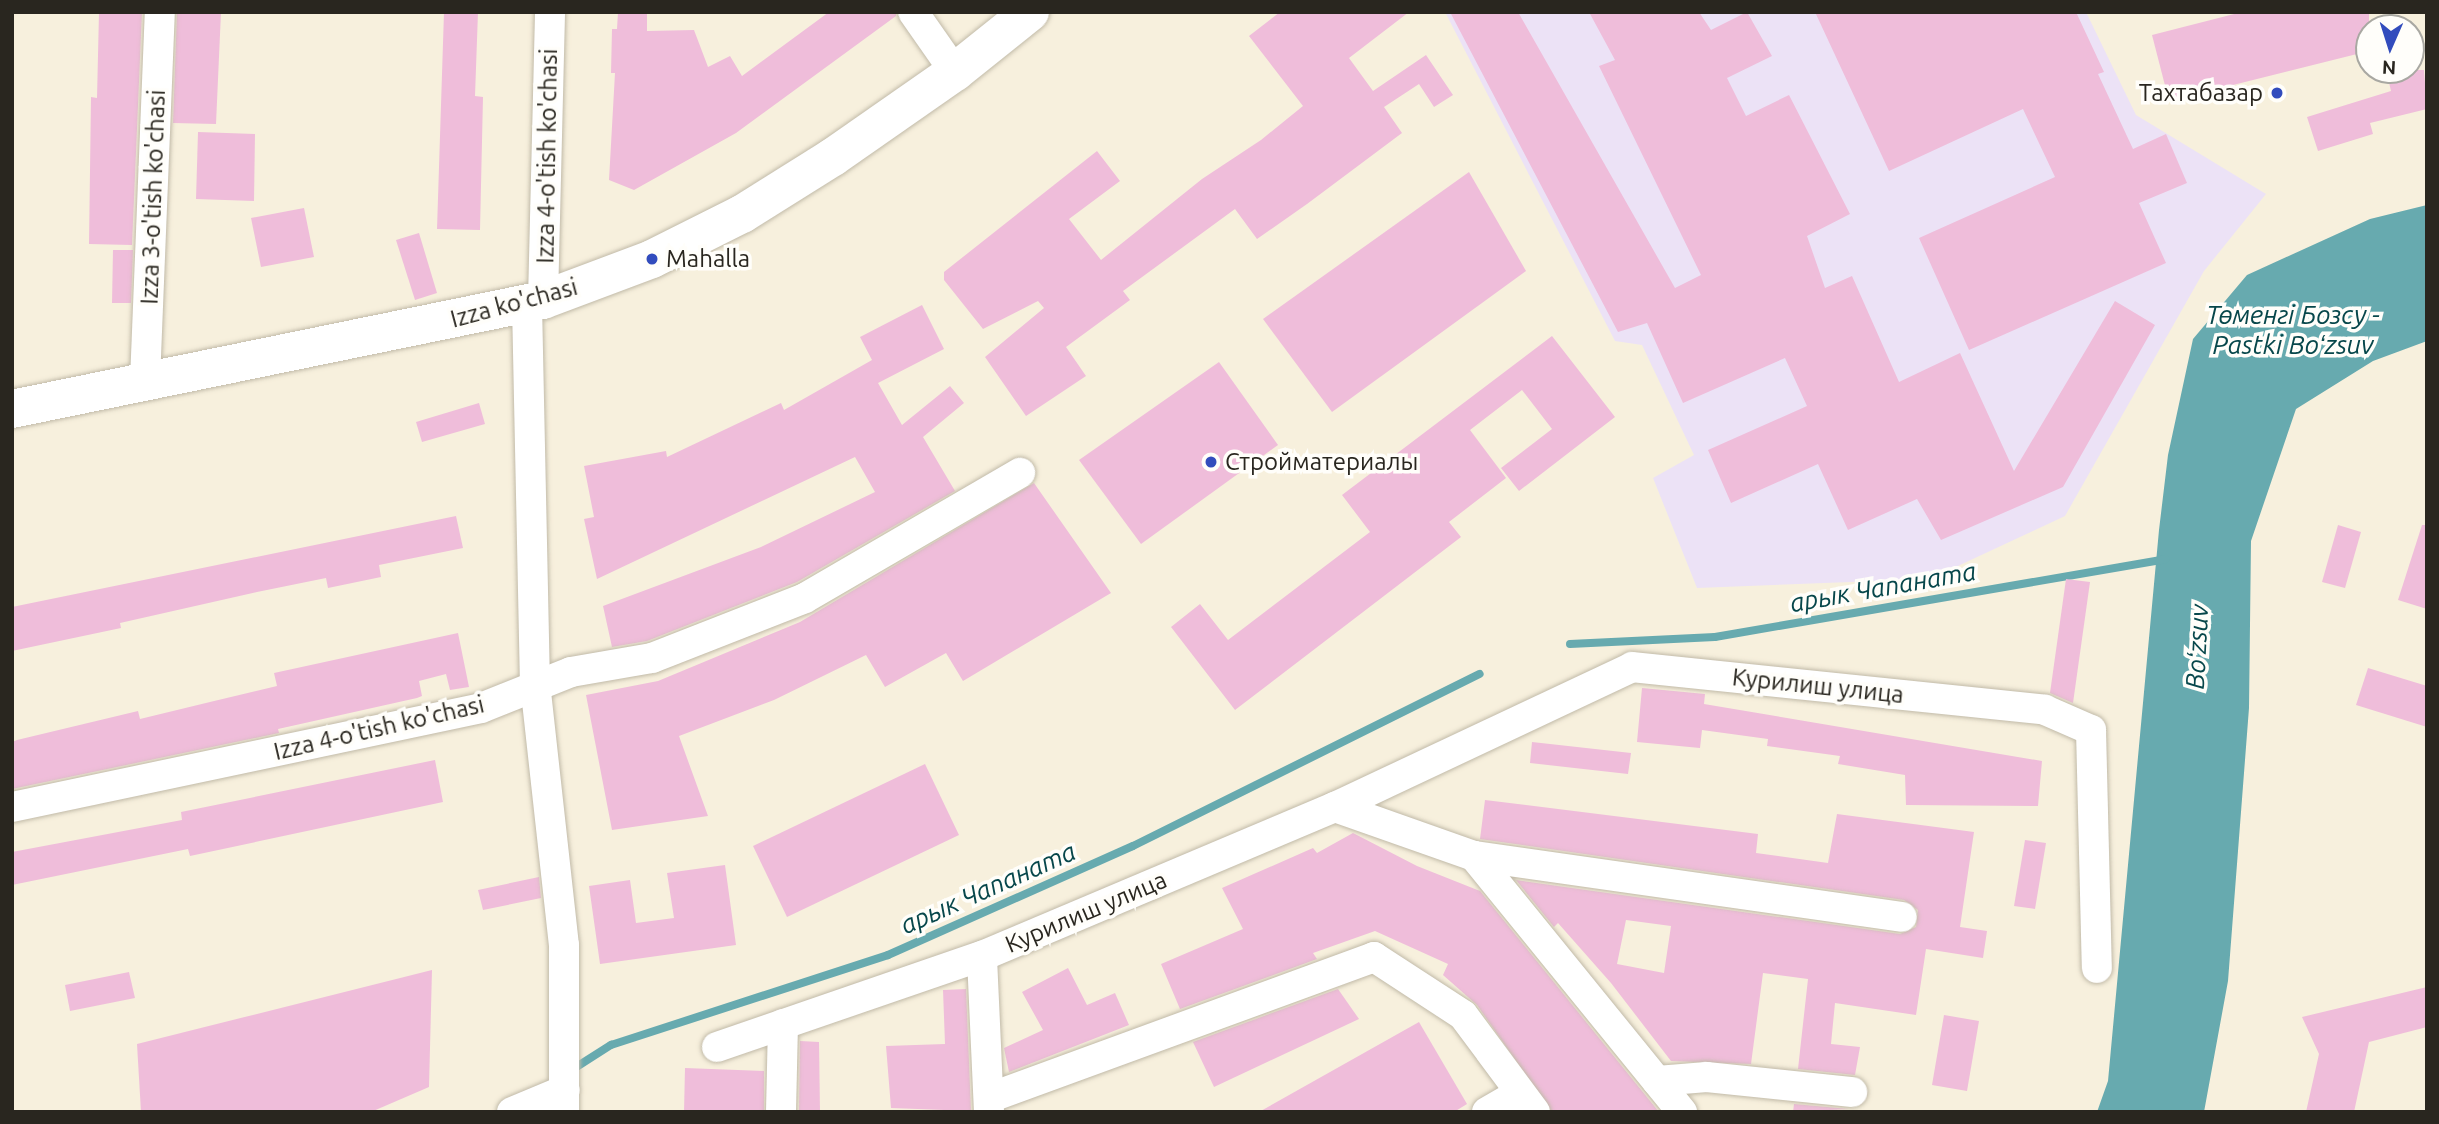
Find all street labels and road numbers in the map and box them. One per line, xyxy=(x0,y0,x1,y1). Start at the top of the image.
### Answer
street label: Izza 4-o'tish ko'chasi xyxy=(531,48,563,264)
street label: Izza 3-o'tish ko'chasi xyxy=(135,89,171,305)
street label: Izza ko'chasi xyxy=(447,272,581,334)
street label: Курилиш улица xyxy=(1731,663,1905,709)
street label: Izza 4-o'tish ko'chasi xyxy=(271,690,487,766)
street label: Курилиш улица xyxy=(1001,865,1171,959)

